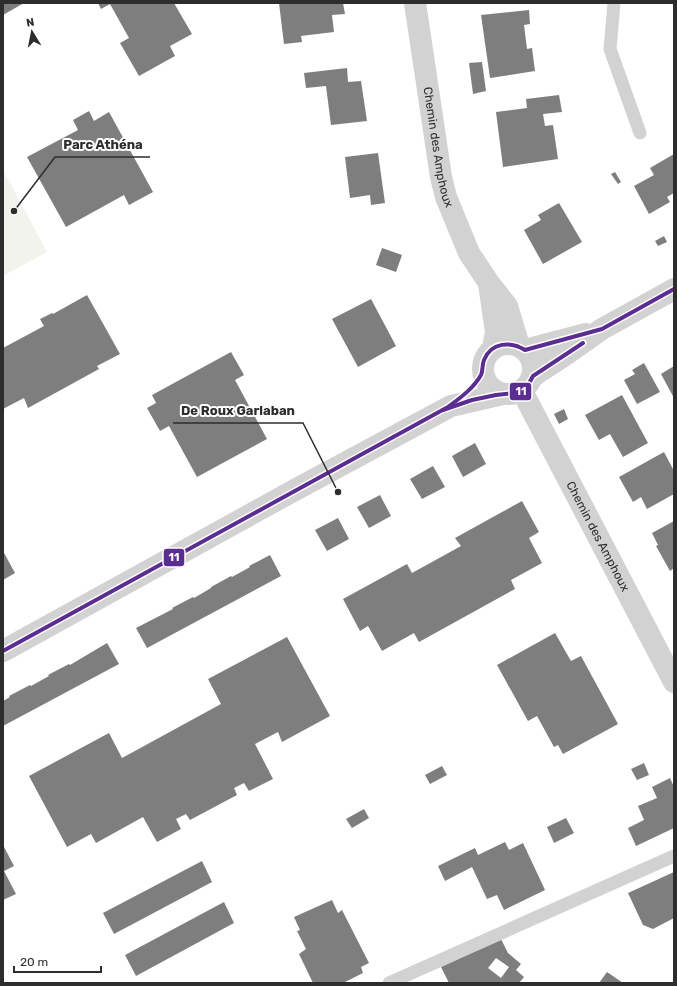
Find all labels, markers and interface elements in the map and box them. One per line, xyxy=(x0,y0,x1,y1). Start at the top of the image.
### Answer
north arrow xyxy=(12,12,52,52)
text: N xyxy=(25,16,35,30)
street label: Chemin des Amphoux xyxy=(421,86,457,210)
callout: Parc Athéna xyxy=(55,132,150,157)
text: Parc Athéna xyxy=(63,137,143,152)
line badge: 11 xyxy=(509,382,532,401)
text: 11 xyxy=(516,385,526,398)
callout: De Roux Garlaban xyxy=(173,398,303,423)
text: De Roux Garlaban xyxy=(181,403,295,418)
street label: Chemin des Amphoux xyxy=(563,479,633,594)
line badge: 11 xyxy=(163,548,185,567)
text: 11 xyxy=(169,551,179,564)
scale bar xyxy=(14,948,101,974)
text: 20 m xyxy=(20,955,48,969)

